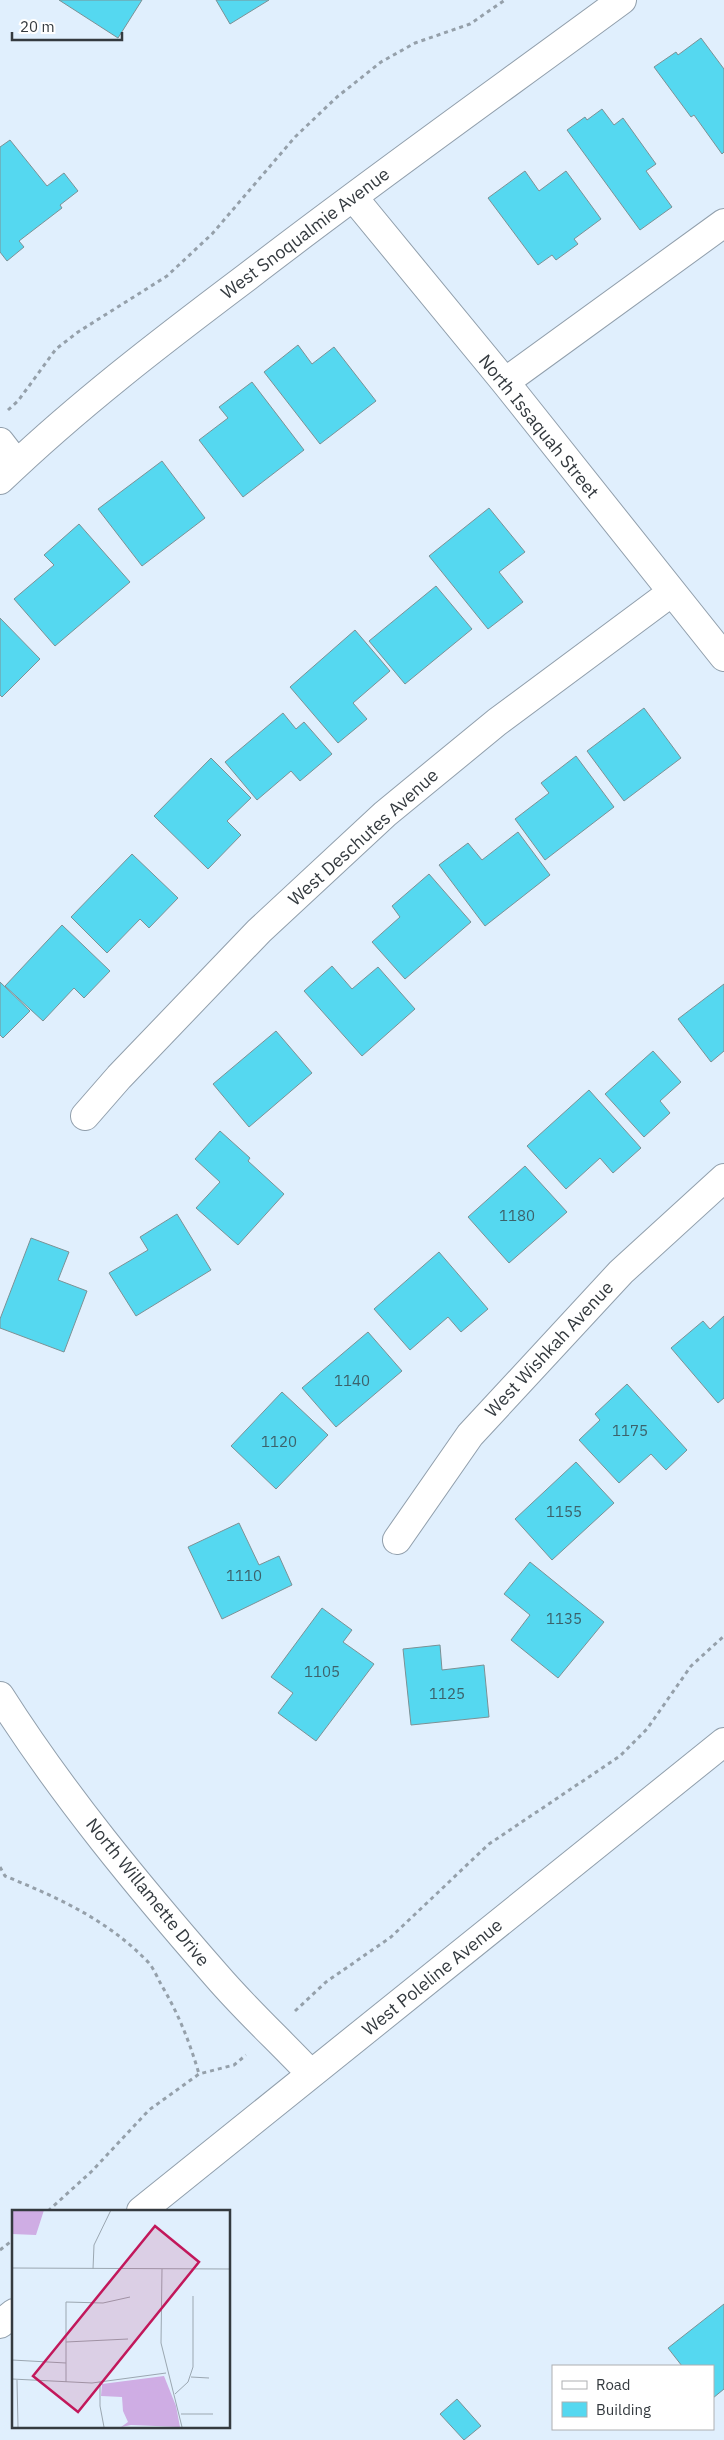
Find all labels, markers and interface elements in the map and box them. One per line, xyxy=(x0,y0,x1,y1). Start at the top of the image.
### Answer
scale bar xyxy=(12,10,122,42)
text: 20 m xyxy=(20,17,55,36)
street label: West Snoqualmie Avenue xyxy=(216,162,394,304)
street label: North Issaquah Street xyxy=(474,349,604,503)
street label: West Deschutes Avenue xyxy=(283,763,443,911)
house number: 1180 xyxy=(499,1206,535,1225)
street label: West Wishkah Avenue xyxy=(480,1276,618,1422)
house number: 1140 xyxy=(334,1371,370,1390)
house number: 1175 xyxy=(612,1421,648,1440)
house number: 1120 xyxy=(261,1432,297,1451)
house number: 1155 xyxy=(546,1502,582,1521)
house number: 1110 xyxy=(226,1566,262,1585)
house number: 1135 xyxy=(546,1609,582,1628)
house number: 1105 xyxy=(304,1662,340,1681)
house number: 1125 xyxy=(429,1684,465,1703)
street label: North Willamette Drive xyxy=(81,1813,215,1971)
street label: West Poleline Avenue xyxy=(357,1913,507,2041)
inset map xyxy=(12,2210,230,2428)
legend xyxy=(552,2365,714,2430)
text: Road xyxy=(596,2375,631,2394)
text: Building xyxy=(596,2400,651,2419)

